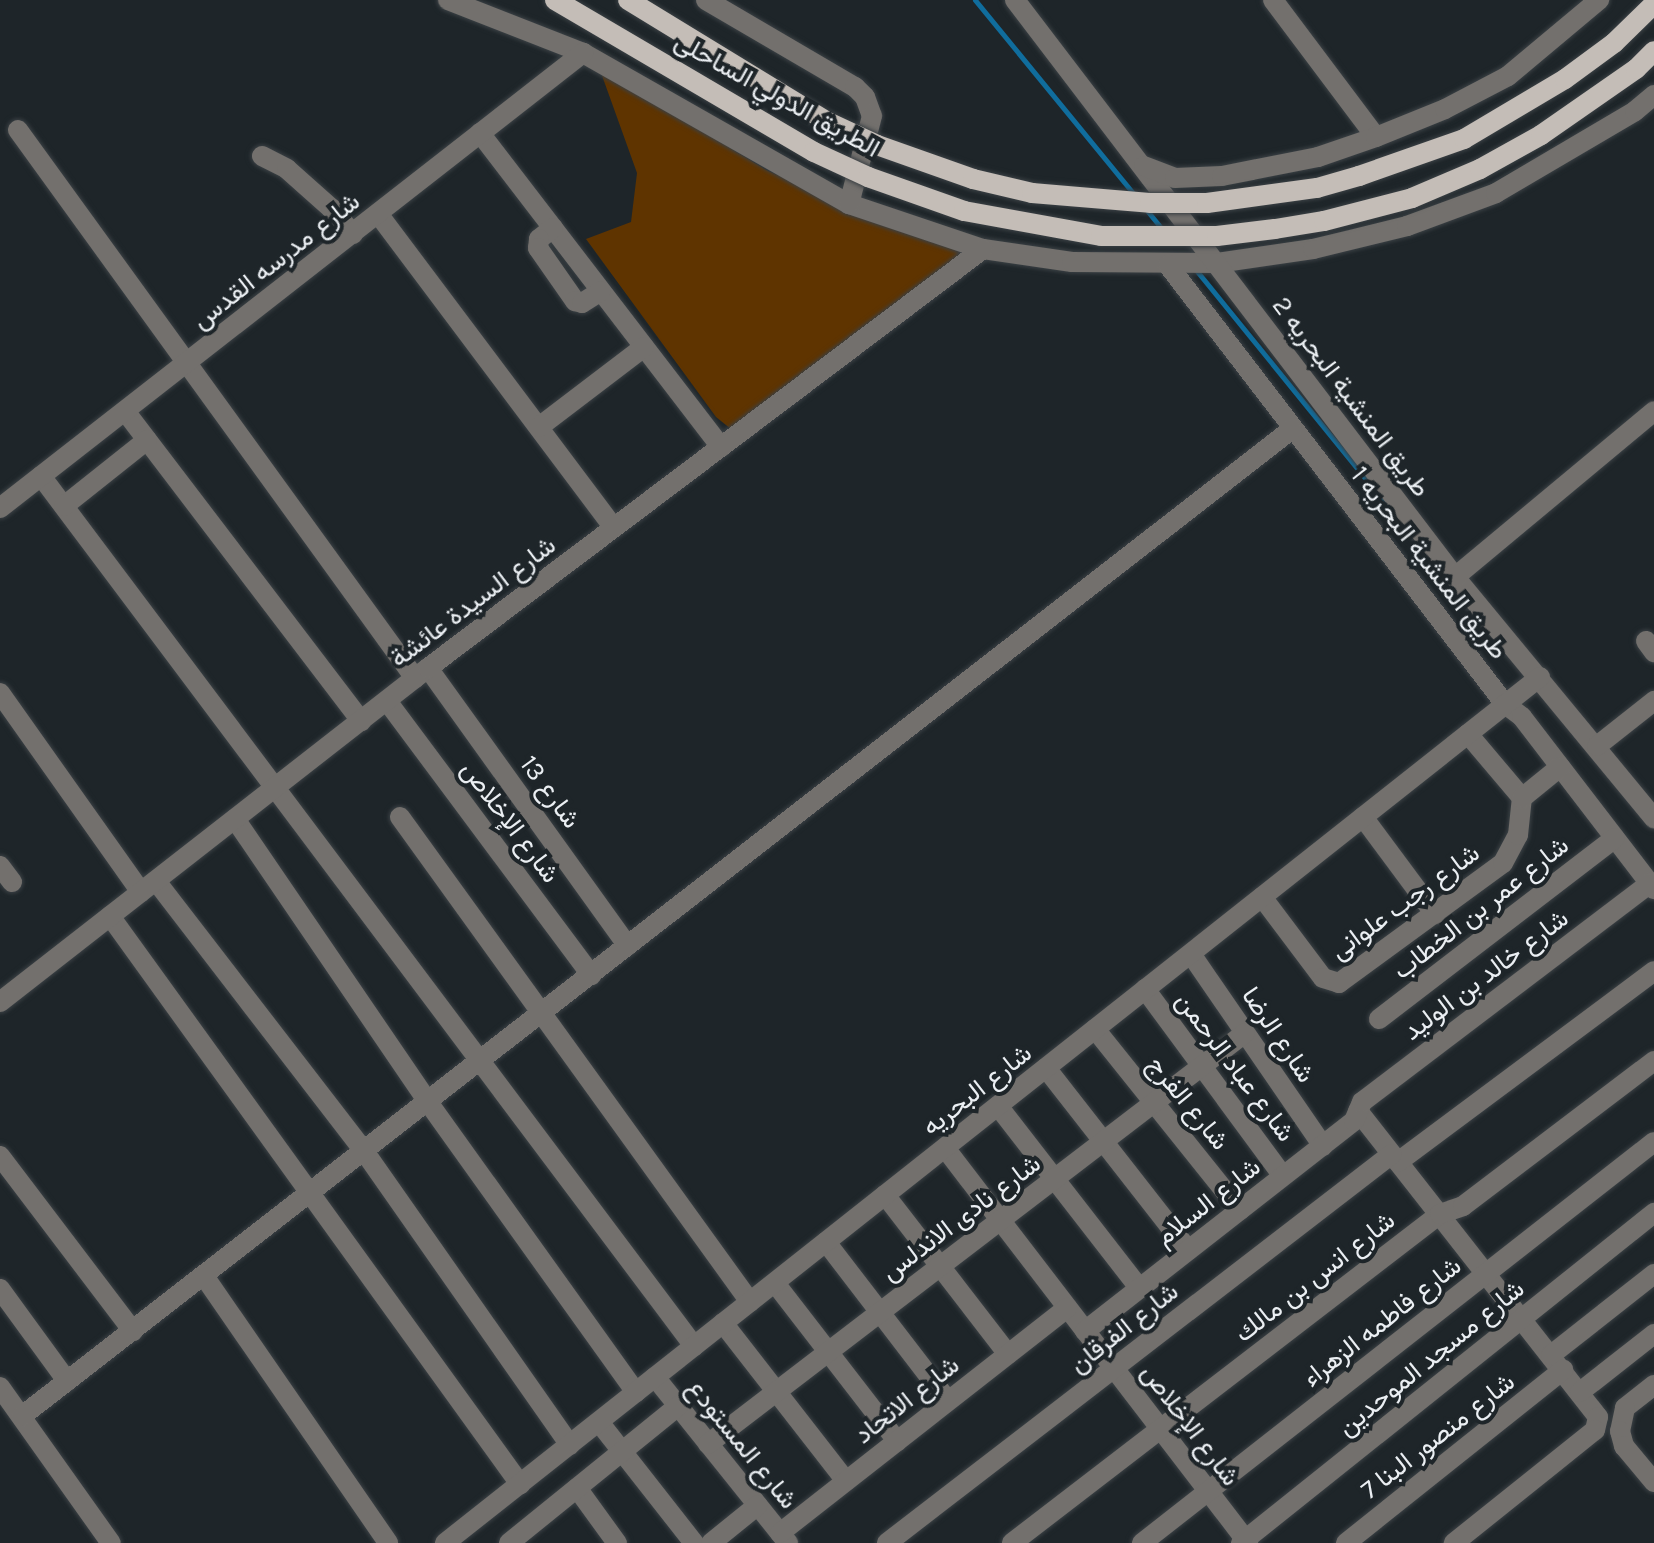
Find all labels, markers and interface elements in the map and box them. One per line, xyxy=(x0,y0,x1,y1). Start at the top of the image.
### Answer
street label: الطريق الدولي الساحلى xyxy=(669,26,885,164)
street label: شارع مدرسه القدس xyxy=(186,186,366,336)
street label: طريق المنشية البحريه 2 xyxy=(1266,291,1436,503)
street label: طريق المنشية البحريه 1 xyxy=(1344,460,1514,666)
street label: شارع السيدة عائشة xyxy=(384,530,562,674)
street label: شارع 13 xyxy=(513,749,587,835)
street label: شارع الإخلاص xyxy=(454,755,566,889)
street label: شارع عمر بن الخطاب xyxy=(1387,830,1575,986)
street label: شارع رجب علوانى xyxy=(1324,837,1486,967)
street label: شارع خالد بن الوليد xyxy=(1397,903,1575,1047)
street label: شارع الرضا xyxy=(1235,981,1321,1089)
street label: شارع عباد الرحمن xyxy=(1169,986,1301,1148)
street label: شارع البحريه xyxy=(916,1038,1038,1142)
street label: شارع الفرج xyxy=(1141,1050,1235,1156)
street label: شارع نادى الاندلس xyxy=(875,1148,1047,1288)
street label: شارع السلام xyxy=(1149,1151,1267,1253)
street label: شارع انس بن مالك xyxy=(1229,1205,1401,1349)
street label: شارع فاطمه الزهراء xyxy=(1296,1250,1468,1394)
street label: شارع مسجد الموحدين xyxy=(1331,1273,1531,1443)
street label: شارع الفرقان xyxy=(1063,1276,1185,1380)
street label: شارع الاتحاد xyxy=(848,1349,966,1451)
street label: شارع الإخلاص xyxy=(1134,1358,1246,1492)
street label: شارع منصور البنا 7 xyxy=(1355,1366,1521,1506)
street label: شارع المستودع xyxy=(680,1373,804,1515)

